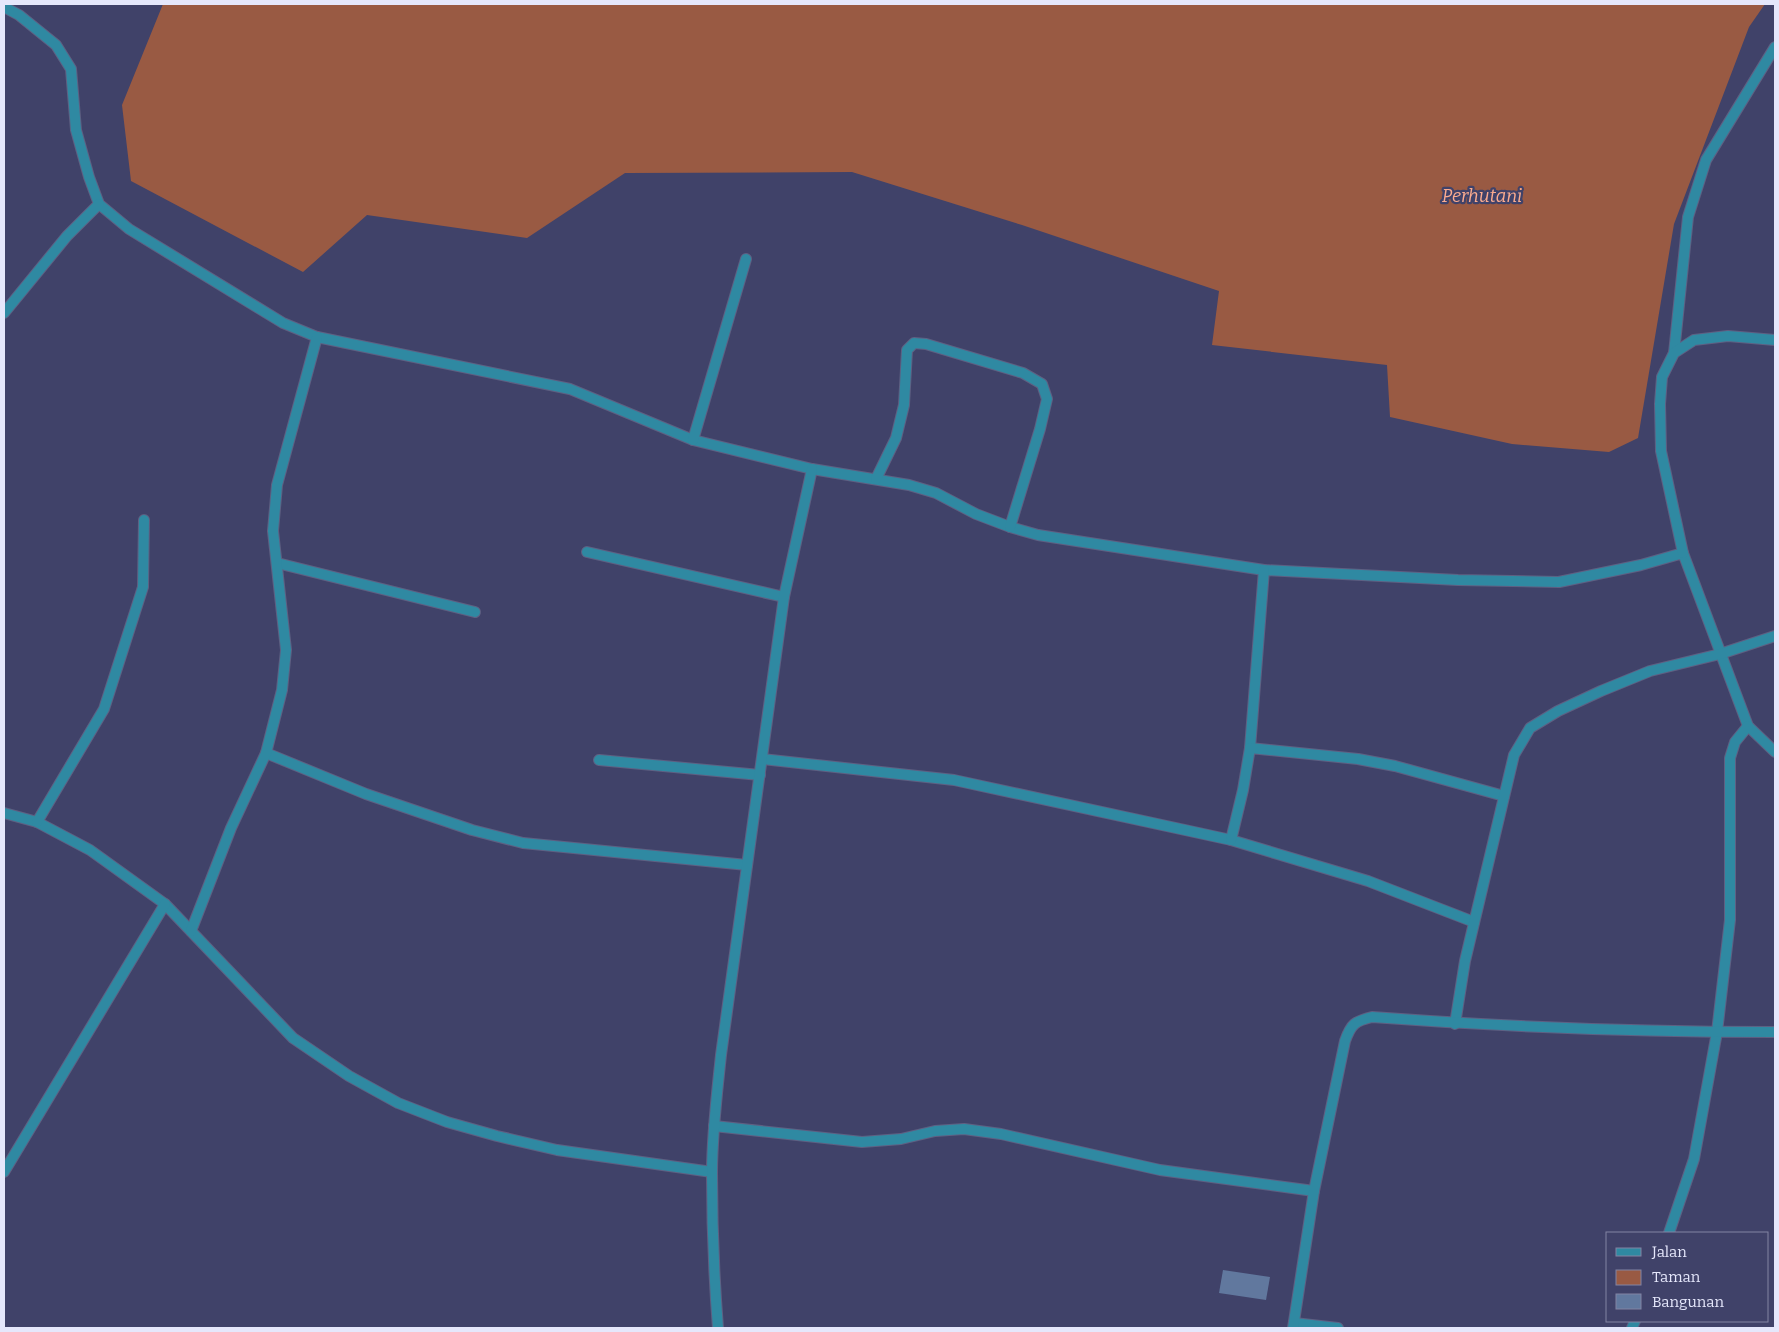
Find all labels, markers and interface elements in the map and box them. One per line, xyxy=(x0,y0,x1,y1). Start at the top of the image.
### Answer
park label: Perhutani xyxy=(1442,185,1522,207)
legend xyxy=(1606,1232,1769,1322)
text: Jalan xyxy=(1651,1243,1687,1261)
text: Taman xyxy=(1652,1268,1701,1286)
text: Bangunan xyxy=(1652,1293,1724,1311)

